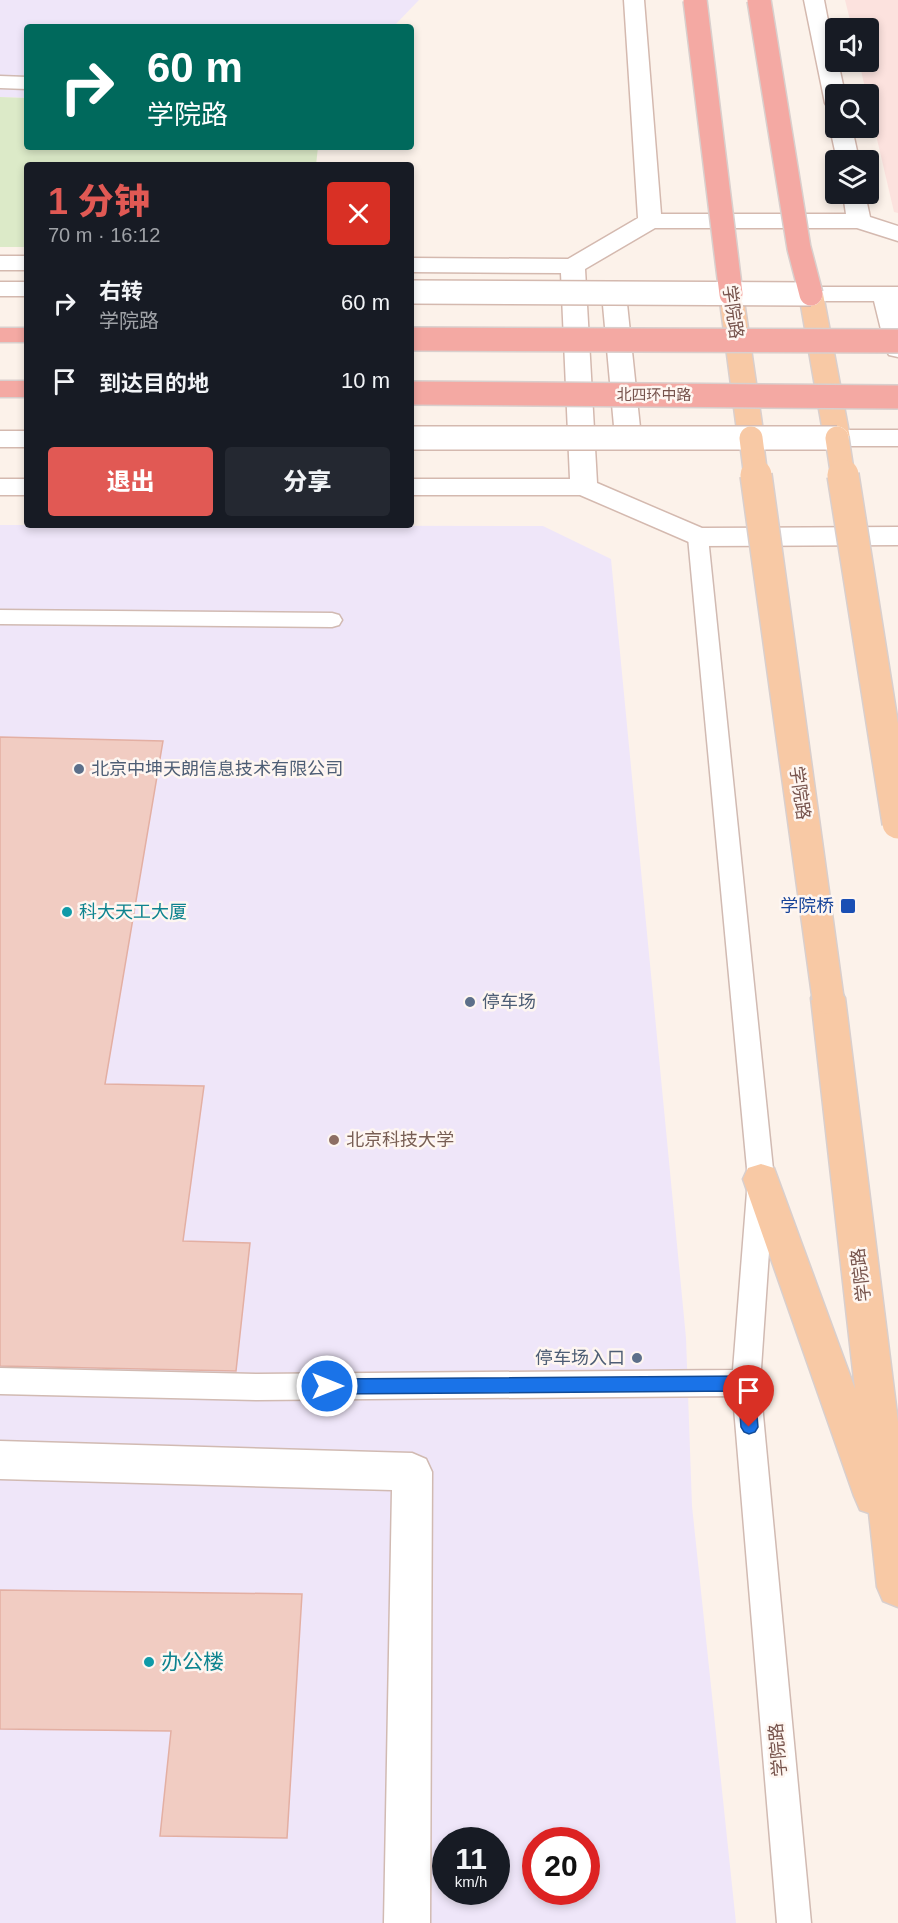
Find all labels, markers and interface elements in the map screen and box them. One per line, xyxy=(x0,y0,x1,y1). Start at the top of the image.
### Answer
map controls xyxy=(825,18,879,204)
button: sound xyxy=(825,18,879,72)
text: 60 m xyxy=(147,44,243,91)
icon: right xyxy=(48,48,126,126)
button: search xyxy=(825,84,879,138)
text: 学院路 xyxy=(147,100,228,130)
button: layers xyxy=(825,150,879,204)
text: 1 分钟 xyxy=(48,181,150,222)
button: close xyxy=(327,182,390,245)
text: 70 m · 16:12 xyxy=(48,224,160,246)
text: 右转 xyxy=(99,279,143,304)
street label: 学院路 xyxy=(719,284,747,340)
icon: right xyxy=(48,287,81,320)
text: 60 m xyxy=(341,290,390,315)
text: 学院路 xyxy=(99,310,159,332)
icon: arrive xyxy=(48,365,81,398)
text: 10 m xyxy=(341,368,390,393)
text: 到达目的地 xyxy=(99,371,209,396)
street label: 北四环中路 xyxy=(616,386,692,403)
button: 退出 xyxy=(48,447,213,516)
button: 分享 xyxy=(225,447,390,516)
place label: 北京中坤天朗信息技术有限公司 xyxy=(91,759,343,779)
marker: 北京中坤天朗信息技术有限公司 xyxy=(72,762,86,776)
street label: 学院路 xyxy=(786,765,814,821)
place label: 学院桥 xyxy=(780,896,834,916)
marker: 学院桥 xyxy=(839,897,857,915)
place label: 科大天工大厦 xyxy=(79,902,187,922)
marker: 科大天工大厦 xyxy=(60,905,74,919)
place label: 停车场 xyxy=(482,992,536,1012)
marker: 停车场 xyxy=(463,995,477,1009)
place label: 北京科技大学 xyxy=(346,1130,454,1150)
marker: 北京科技大学 xyxy=(327,1133,341,1147)
street label: 学院路 xyxy=(848,1247,874,1303)
place label: 停车场入口 xyxy=(535,1348,625,1368)
marker: 停车场入口 xyxy=(630,1351,644,1365)
position arrow xyxy=(295,1354,359,1418)
pin xyxy=(723,1365,774,1427)
icon: arrive xyxy=(732,1374,765,1407)
place label: 办公楼 xyxy=(161,1650,224,1673)
marker: 办公楼 xyxy=(142,1655,156,1669)
street label: 学院路 xyxy=(766,1722,790,1778)
speed limit sign: 20 xyxy=(522,1827,600,1905)
text: 11 xyxy=(455,1842,487,1875)
text: km/h xyxy=(455,1873,487,1890)

